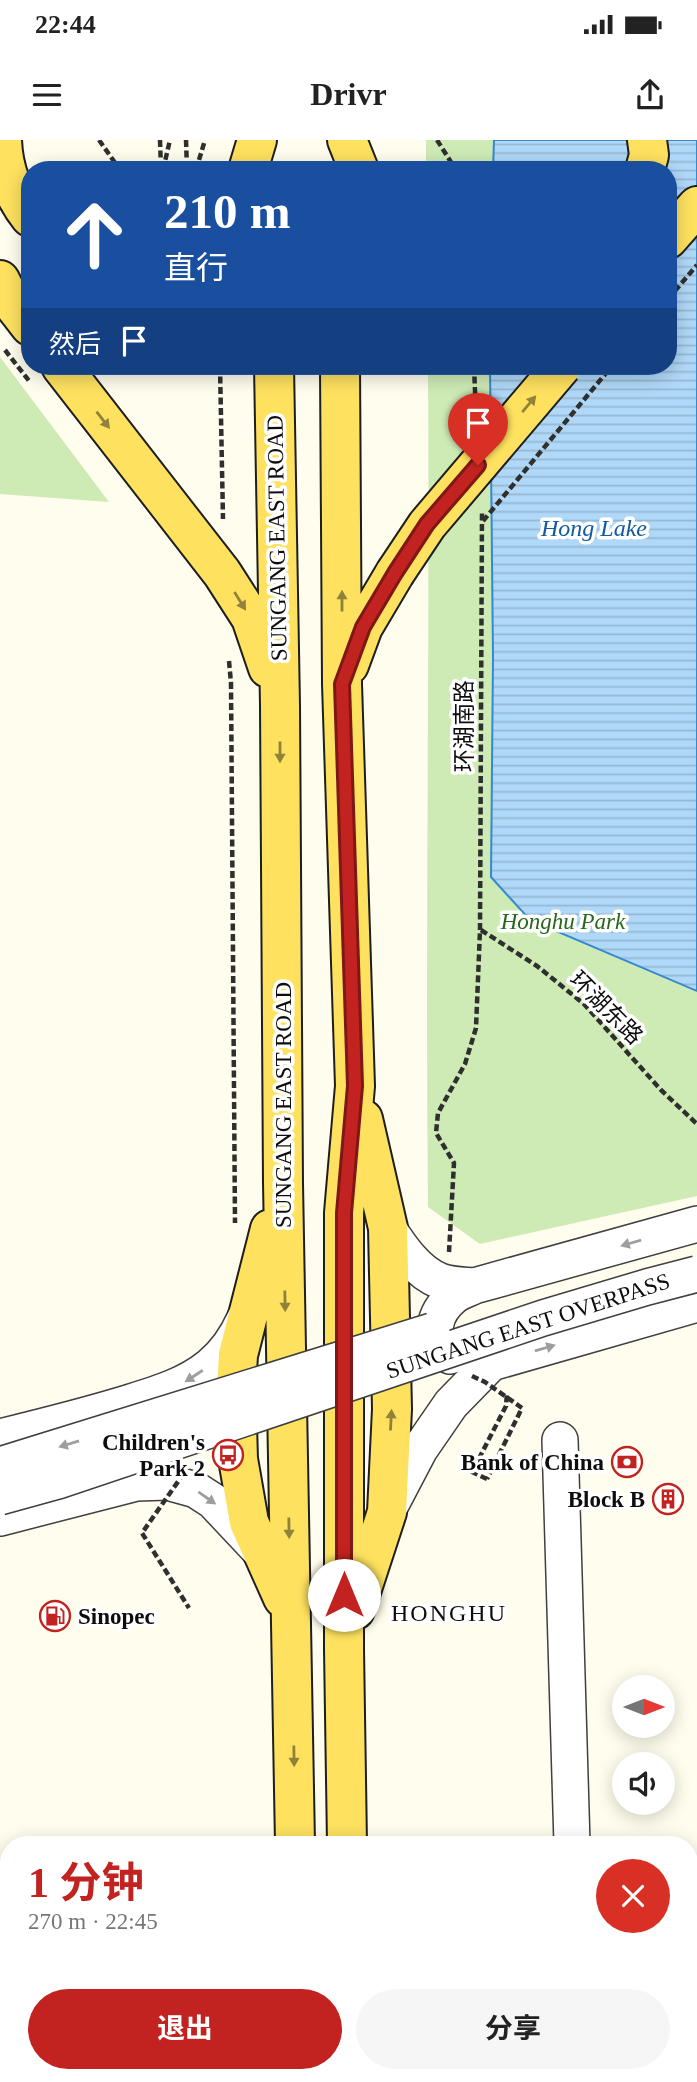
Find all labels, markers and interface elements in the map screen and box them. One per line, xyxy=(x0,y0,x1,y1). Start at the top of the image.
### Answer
text: 22:44 xyxy=(35,10,96,39)
icon: menu xyxy=(28,76,66,114)
text: Drivr xyxy=(310,76,387,112)
icon: share xyxy=(631,76,669,114)
text: 210 m xyxy=(164,184,291,239)
icon: ahead xyxy=(49,189,140,280)
text: 直行 xyxy=(164,250,228,286)
icon: arrive xyxy=(115,322,153,360)
text: 然后 xyxy=(49,330,101,359)
pin xyxy=(448,393,508,465)
one-way arrow xyxy=(521,396,536,413)
icon: arrive xyxy=(459,404,497,442)
one-way arrow xyxy=(95,410,110,428)
street label: SUNGANG EAST ROAD xyxy=(262,415,292,661)
water label: Hong Lake xyxy=(540,515,647,541)
one-way arrow xyxy=(336,590,348,612)
one-way arrow xyxy=(233,592,247,610)
street label: 环湖南路 xyxy=(452,680,477,772)
one-way arrow xyxy=(274,742,286,764)
park label: Honghu Park xyxy=(500,909,626,934)
street label: 环湖东路 xyxy=(565,967,647,1049)
street label: SUNGANG EAST ROAD xyxy=(271,982,296,1228)
one-way arrow xyxy=(620,1238,641,1248)
street label: SUNGANG EAST OVERPASS xyxy=(383,1268,673,1384)
one-way arrow xyxy=(279,1290,290,1312)
one-way arrow xyxy=(535,1342,556,1352)
one-way arrow xyxy=(184,1370,204,1383)
one-way arrow xyxy=(386,1408,397,1430)
place label: Children's Park 2 xyxy=(102,1430,205,1481)
bus stop icon: Children's Park 2 xyxy=(211,1438,245,1472)
one-way arrow xyxy=(59,1439,80,1449)
bank icon: Bank of China xyxy=(610,1445,644,1479)
place label: Bank of China xyxy=(461,1450,604,1475)
building icon: Block B xyxy=(651,1482,685,1516)
place label: Block B xyxy=(568,1487,645,1512)
one-way arrow xyxy=(198,1491,216,1505)
one-way arrow xyxy=(283,1517,295,1539)
position arrow xyxy=(307,1558,381,1632)
fuel station icon: Sinopec xyxy=(38,1599,72,1633)
district label: HONGHU xyxy=(391,1600,507,1626)
place label: Sinopec xyxy=(78,1604,155,1629)
north arrow xyxy=(612,1675,676,1738)
map controls xyxy=(612,1675,675,1815)
one-way arrow xyxy=(288,1745,299,1767)
button: sound xyxy=(612,1752,675,1815)
button: close xyxy=(596,1859,670,1933)
text: 1 分钟 xyxy=(28,1860,144,1906)
text: 270 m · 22:45 xyxy=(28,1909,158,1934)
button: 退出 xyxy=(28,1989,342,2069)
button: 分享 xyxy=(356,1989,670,2069)

